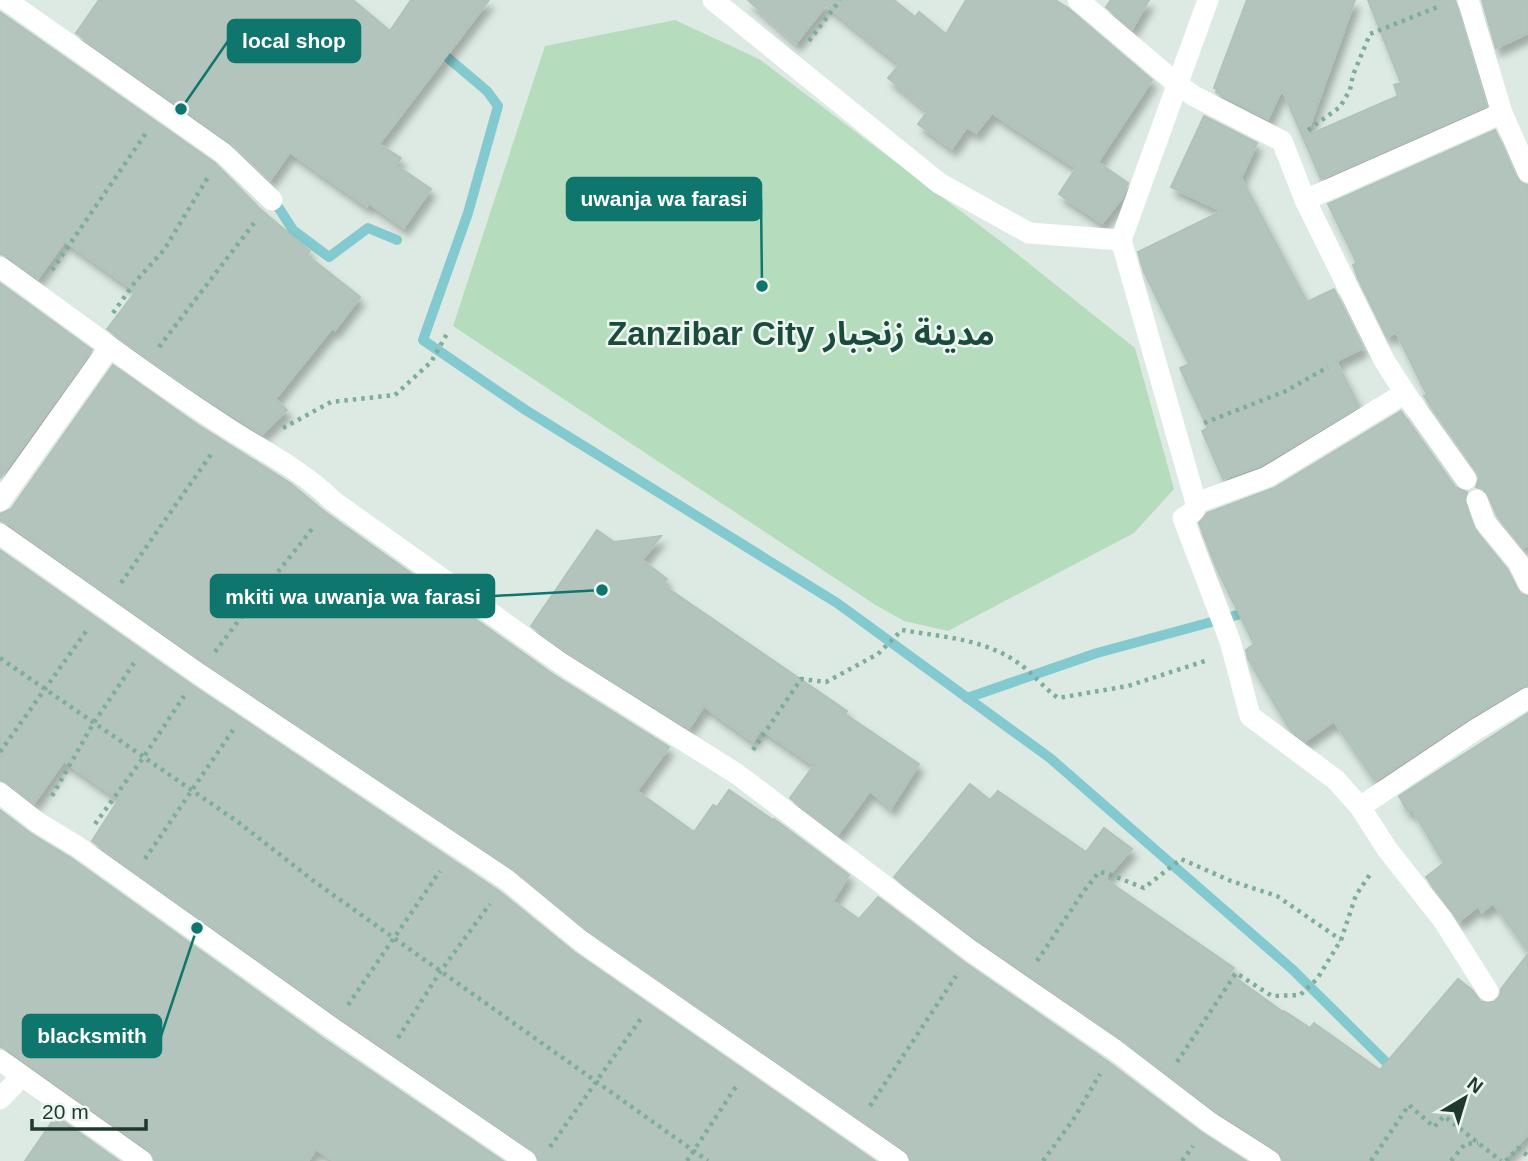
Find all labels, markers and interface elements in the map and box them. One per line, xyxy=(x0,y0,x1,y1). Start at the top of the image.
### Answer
callout: local shop xyxy=(228,20,360,62)
text: local shop xyxy=(242,29,346,52)
callout: uwanja wa farasi xyxy=(567,178,761,220)
text: uwanja wa farasi xyxy=(581,187,747,210)
district label: Zanzibar City مدينة زنجبار xyxy=(607,315,995,353)
callout: mkiti wa uwanja wa farasi xyxy=(211,575,494,617)
text: mkiti wa uwanja wa farasi xyxy=(225,585,481,608)
callout: blacksmith xyxy=(23,1015,161,1057)
text: blacksmith xyxy=(37,1024,147,1047)
north arrow xyxy=(1430,1063,1500,1133)
text: N xyxy=(1463,1072,1487,1097)
scale bar xyxy=(32,1088,145,1132)
text: 20 m xyxy=(42,1100,89,1123)

